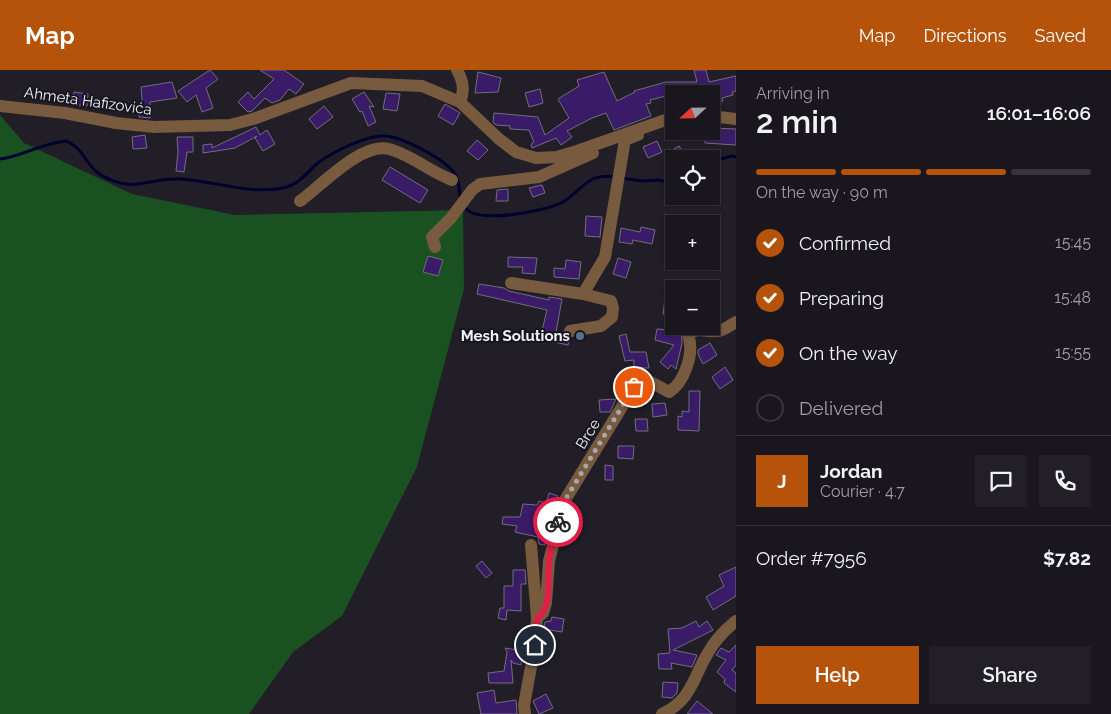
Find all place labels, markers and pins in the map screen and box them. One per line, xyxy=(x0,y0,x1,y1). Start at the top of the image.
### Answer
place label: Mesh Solutions xyxy=(461,327,570,345)
marker: Mesh Solutions xyxy=(574,330,586,342)
pin xyxy=(613,366,655,408)
pin xyxy=(514,624,556,666)

